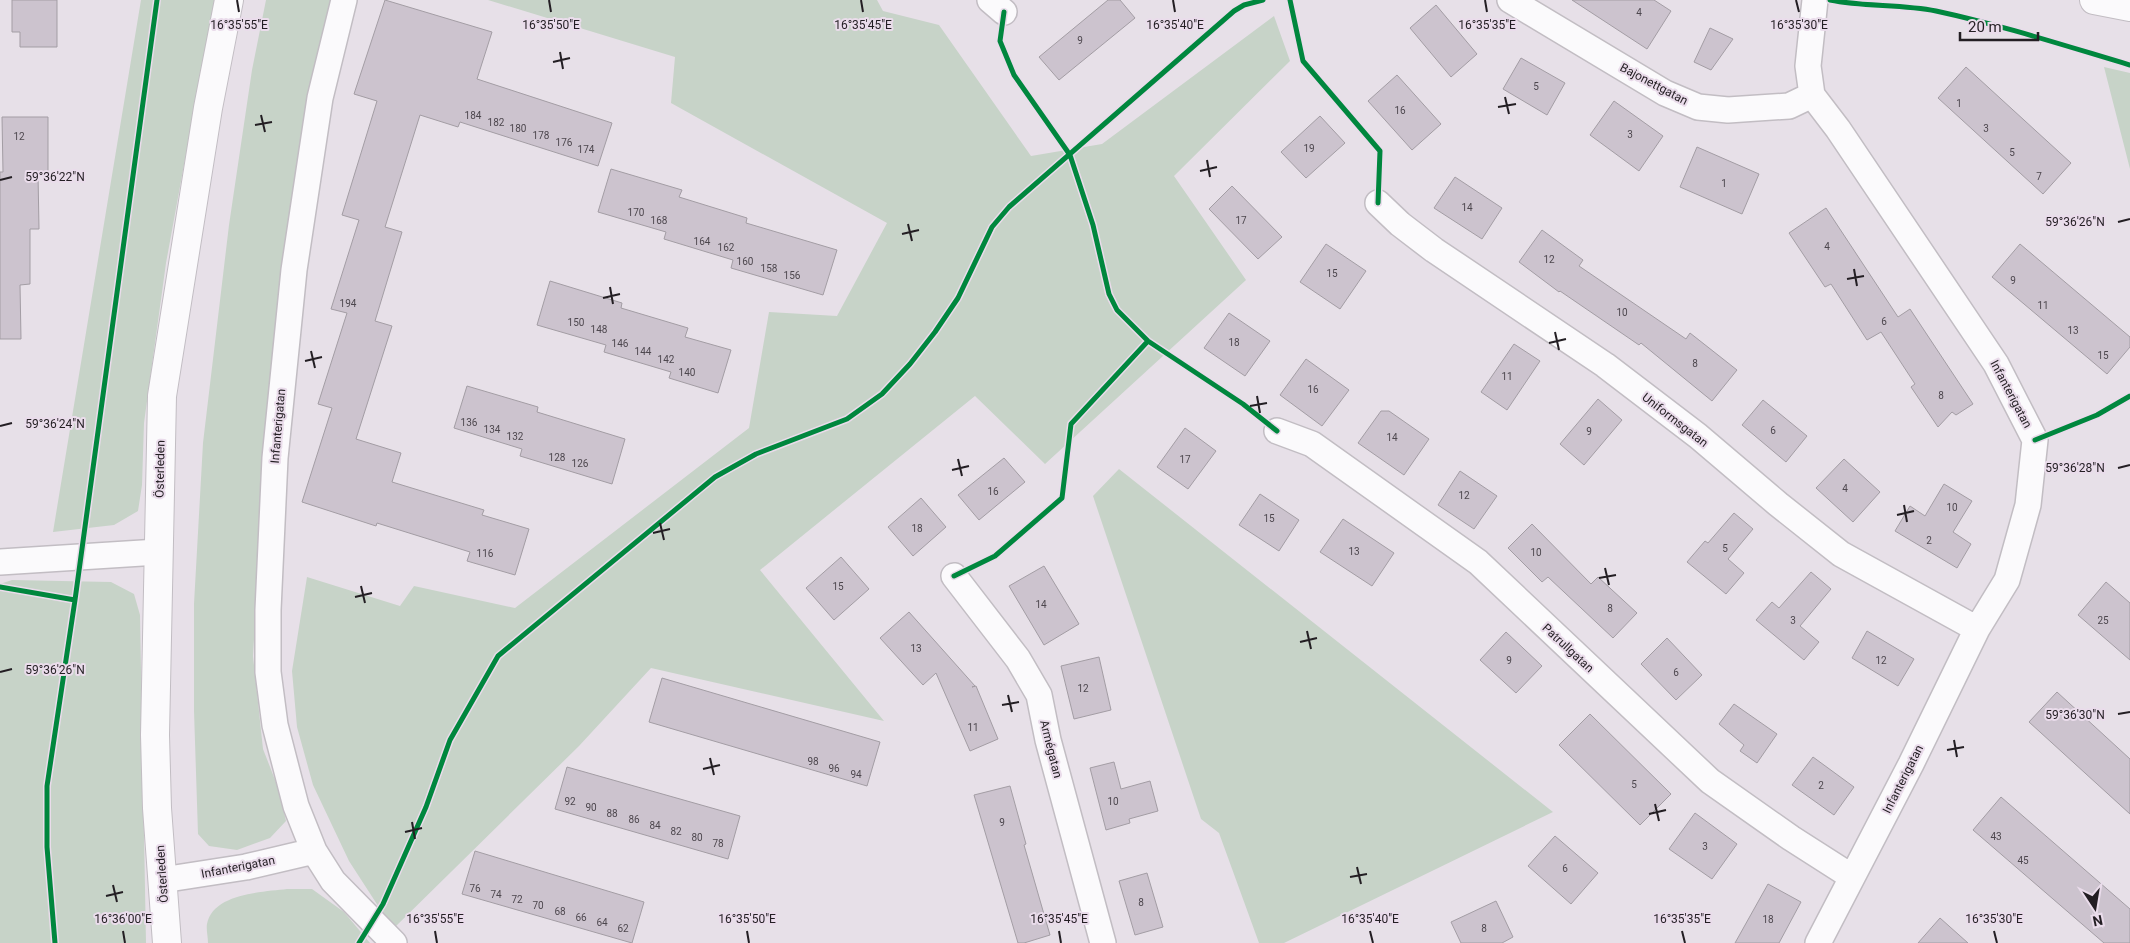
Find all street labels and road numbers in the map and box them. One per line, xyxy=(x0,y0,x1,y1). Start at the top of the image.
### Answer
street label: Bajonettgatan xyxy=(1618,60,1690,108)
street label: Infanterigatan xyxy=(1987,358,2035,430)
street label: Infanterigatan xyxy=(268,388,288,464)
street label: Uniformsgatan xyxy=(1639,390,1711,450)
street label: Österleden xyxy=(151,440,168,498)
street label: Patrullgatan xyxy=(1540,621,1596,675)
street label: Armégatan xyxy=(1037,719,1065,779)
street label: Infanterigatan xyxy=(1880,742,1926,816)
street label: Österleden xyxy=(152,845,171,903)
street label: Infanterigatan xyxy=(200,853,276,881)

